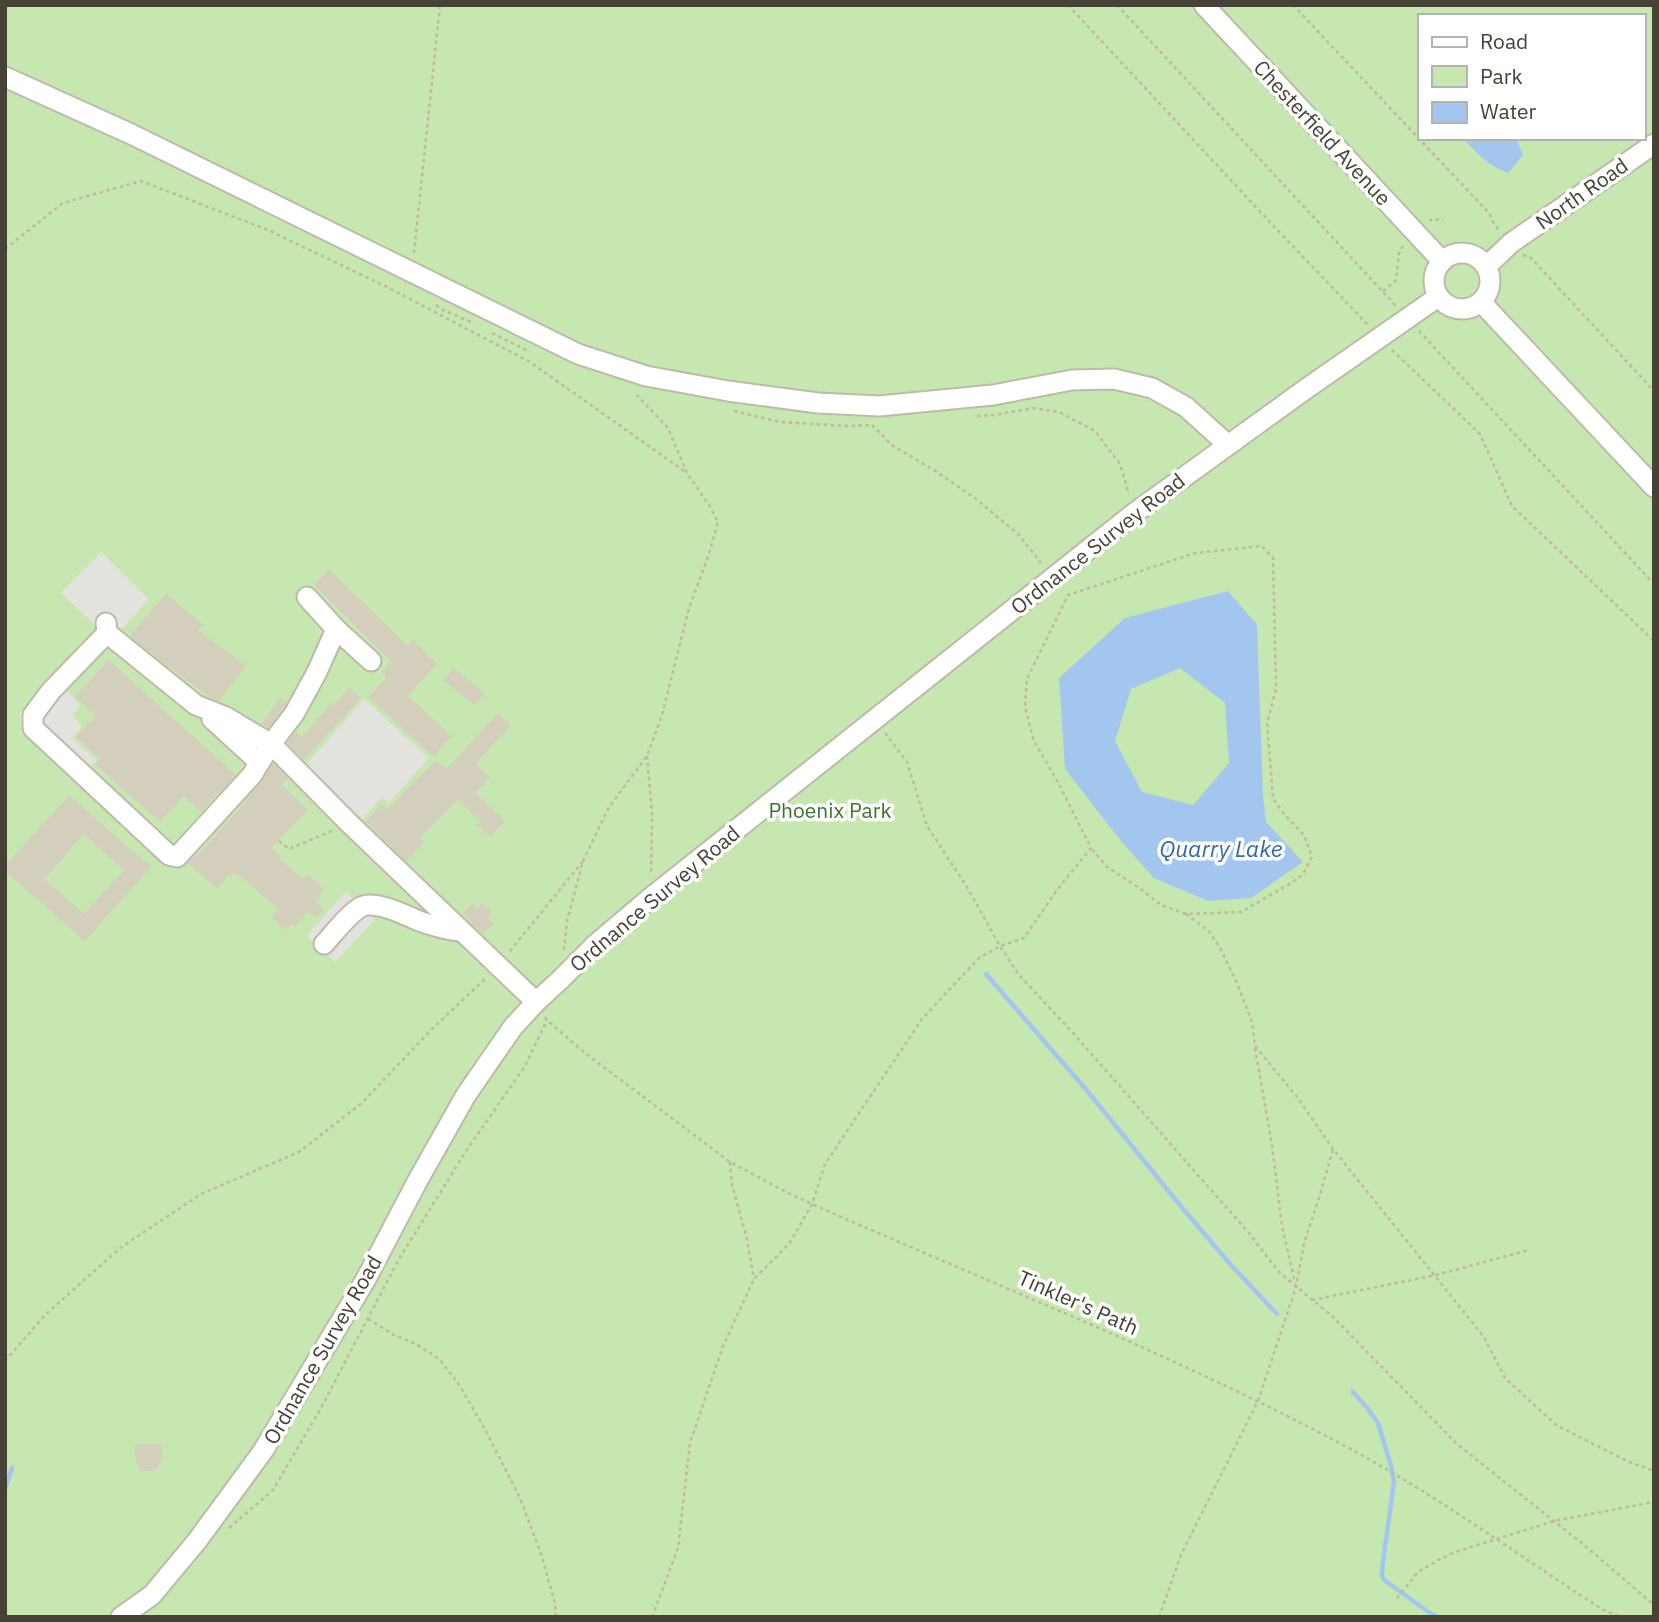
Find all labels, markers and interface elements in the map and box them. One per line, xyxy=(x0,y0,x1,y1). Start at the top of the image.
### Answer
legend xyxy=(1418,14,1645,140)
text: Road xyxy=(1480,27,1528,55)
street label: Chesterfield Avenue xyxy=(1248,53,1398,211)
text: Park xyxy=(1480,62,1523,90)
text: Water xyxy=(1480,97,1537,125)
street label: North Road xyxy=(1530,151,1633,235)
street label: Ordnance Survey Road xyxy=(1004,466,1190,620)
park label: Phoenix Park xyxy=(768,796,892,824)
street label: Ordnance Survey Road xyxy=(563,819,745,978)
water label: Quarry Lake xyxy=(1160,833,1283,863)
street label: Ordnance Survey Road xyxy=(257,1250,388,1449)
street label: Tinkler's Path xyxy=(1014,1263,1143,1341)

